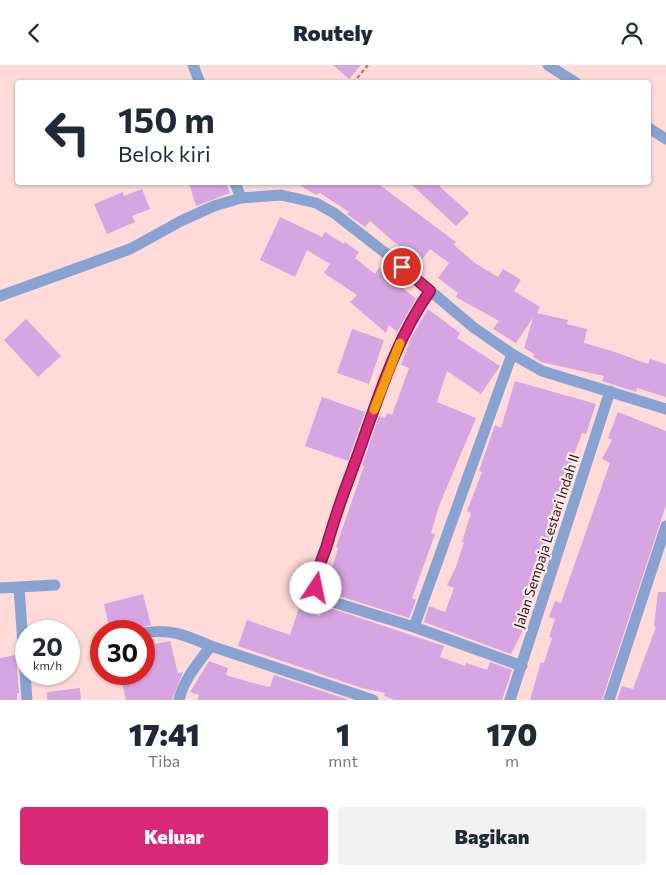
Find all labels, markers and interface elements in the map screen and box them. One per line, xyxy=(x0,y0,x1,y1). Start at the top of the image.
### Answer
icon: back xyxy=(20,19,48,47)
text: Routely xyxy=(293,19,373,46)
icon: person xyxy=(618,19,646,47)
text: 150 m xyxy=(118,97,215,140)
icon: left xyxy=(35,100,100,165)
text: Belok kiri xyxy=(118,140,211,167)
pin xyxy=(381,246,423,288)
icon: arrive xyxy=(388,253,416,281)
street label: Jalan Sempaja Lestari Indah II xyxy=(510,452,582,630)
position arrow xyxy=(289,561,341,613)
speed limit sign: 30 xyxy=(90,620,155,685)
text: 20 xyxy=(32,631,63,661)
text: km/h xyxy=(33,658,62,672)
text: 17:41 xyxy=(129,715,200,752)
text: 1 xyxy=(336,715,350,752)
text: 170 xyxy=(487,715,537,752)
text: Tiba xyxy=(148,751,180,770)
text: mnt xyxy=(328,751,358,770)
text: m xyxy=(505,751,519,770)
button: Keluar xyxy=(20,807,328,865)
button: Bagikan xyxy=(338,807,646,865)

